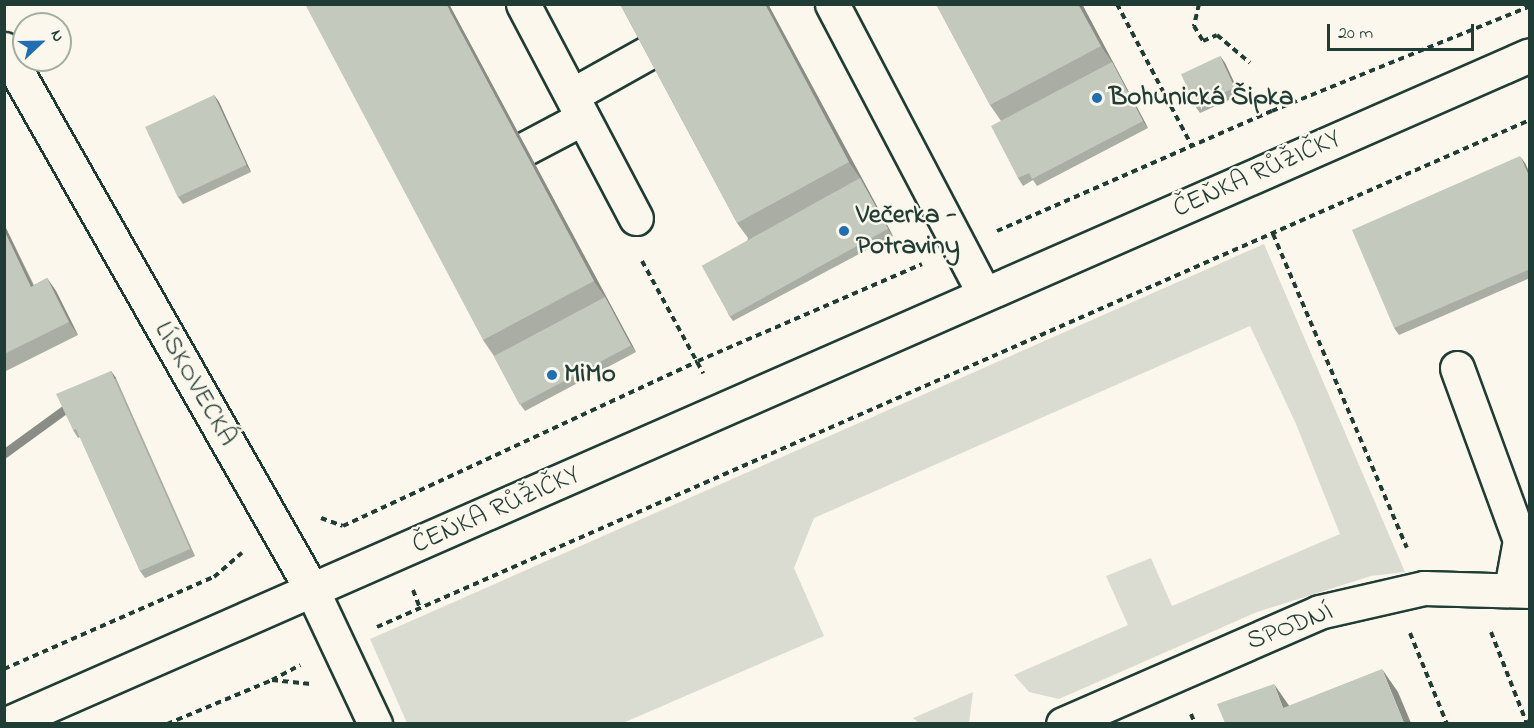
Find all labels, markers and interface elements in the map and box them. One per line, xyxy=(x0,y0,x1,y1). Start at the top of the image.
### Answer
north arrow xyxy=(12,12,72,72)
scale bar xyxy=(1330,12,1477,50)
text: 20 m xyxy=(1338,21,1373,47)
text: N xyxy=(44,26,70,46)
place label: Bohunická Šipka xyxy=(1109,82,1293,114)
marker: Bohunická Šipka xyxy=(1090,91,1104,105)
street label: ČEŇKA RŮŽIČKY xyxy=(1168,123,1346,225)
place label: Večerka - Potraviny xyxy=(856,199,960,262)
marker: Večerka - Potraviny xyxy=(837,224,851,238)
street label: LÍSKOVECKÁ xyxy=(146,316,244,452)
place label: MiMo xyxy=(564,359,616,391)
marker: MiMo xyxy=(545,368,559,382)
street label: ČEŇKA RŮŽIČKY xyxy=(407,459,585,561)
street label: SPODNÍ xyxy=(1242,596,1338,658)

